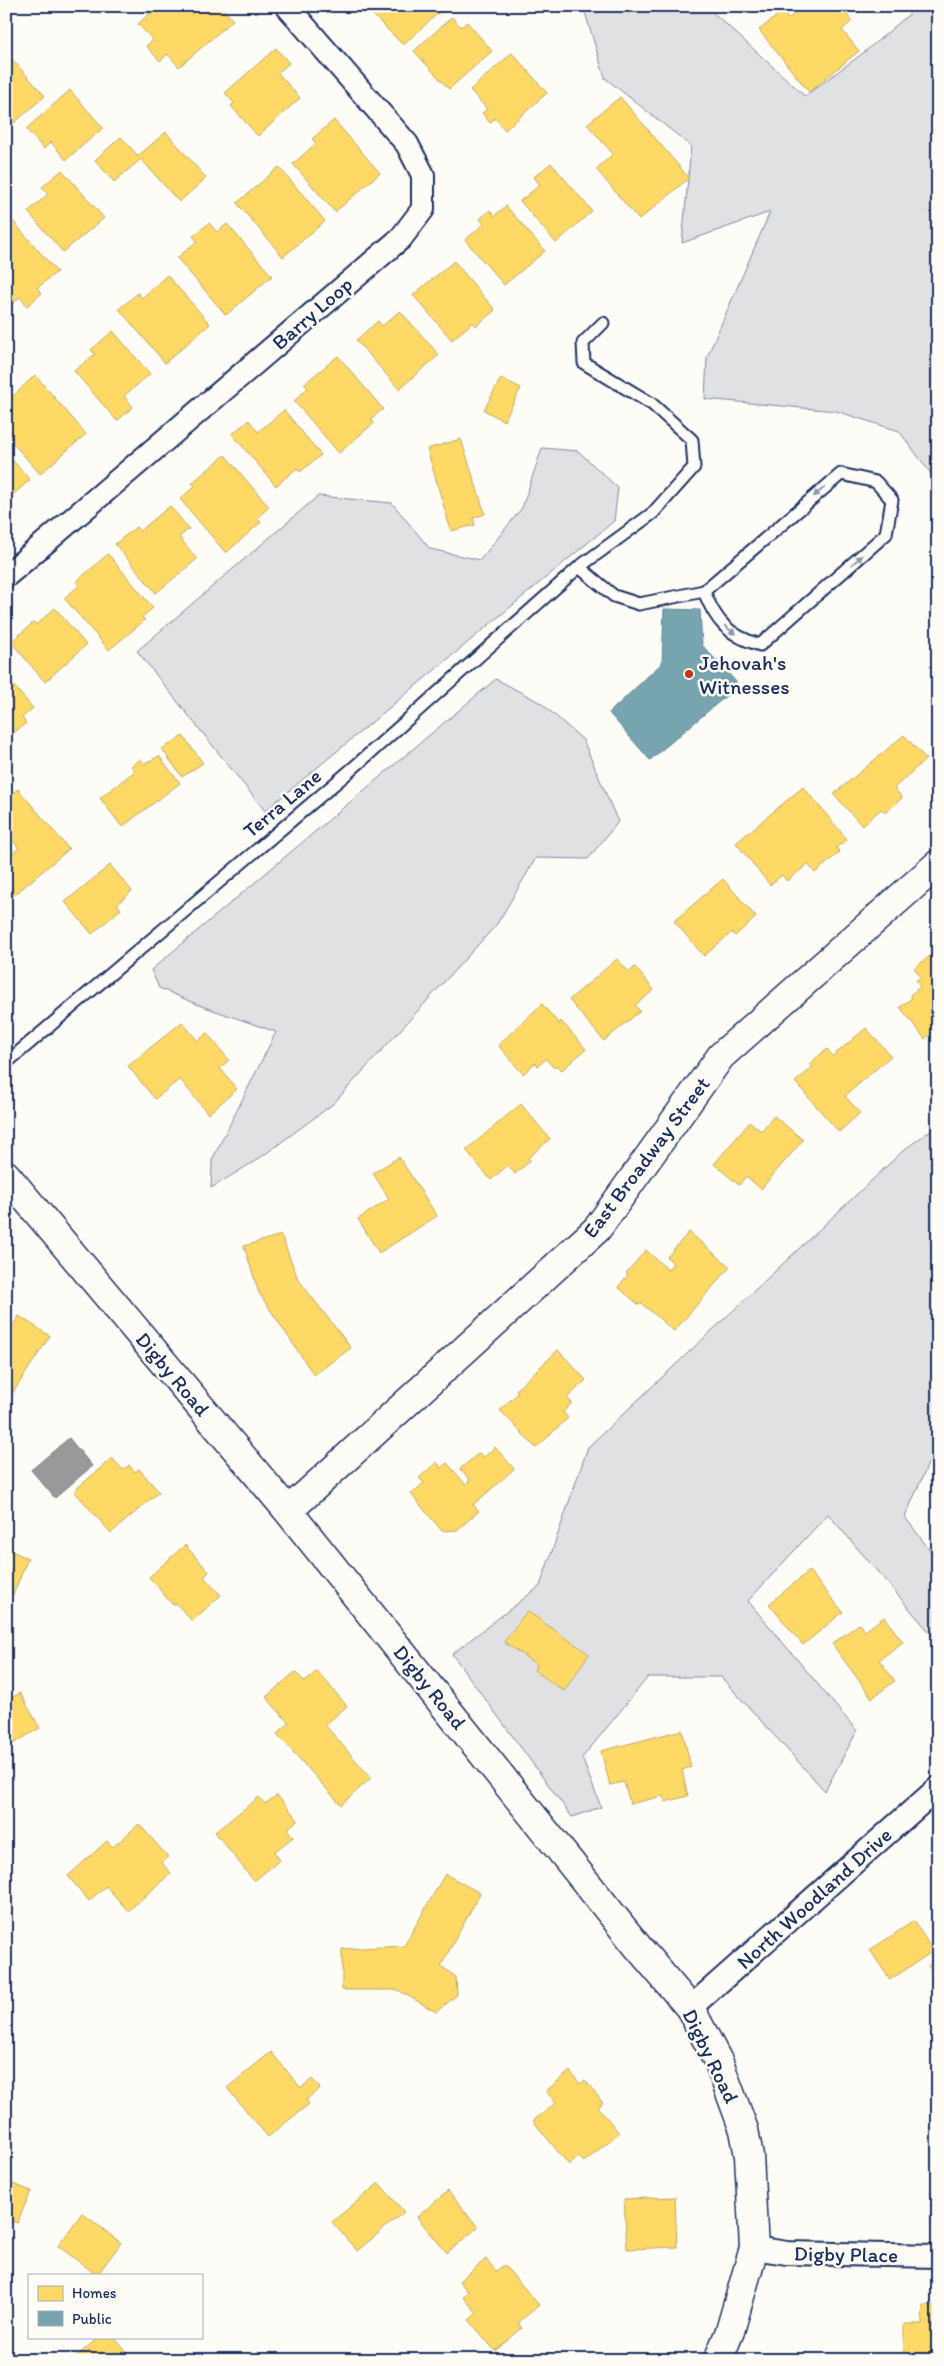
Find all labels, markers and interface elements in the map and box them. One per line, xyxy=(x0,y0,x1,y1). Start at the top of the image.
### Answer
street label: Barry Loop xyxy=(267,271,357,355)
one-way arrow xyxy=(813,487,826,498)
one-way arrow xyxy=(850,555,863,566)
one-way arrow xyxy=(723,625,736,636)
place label: Jehovah's Witnesses xyxy=(699,650,790,699)
marker: Jehovah's Witnesses xyxy=(683,668,695,680)
street label: Terra Lane xyxy=(238,763,326,843)
street label: East Broadway Street xyxy=(577,1072,715,1242)
street label: Digby Road xyxy=(131,1327,216,1421)
street label: Digby Road xyxy=(388,1640,472,1735)
street label: North Woodland Drive xyxy=(731,1822,897,1974)
street label: Digby Road xyxy=(677,2005,745,2108)
street label: Digby Place xyxy=(794,2241,898,2267)
legend xyxy=(28,2274,202,2338)
text: Homes xyxy=(72,2284,117,2302)
text: Public xyxy=(72,2310,112,2328)

